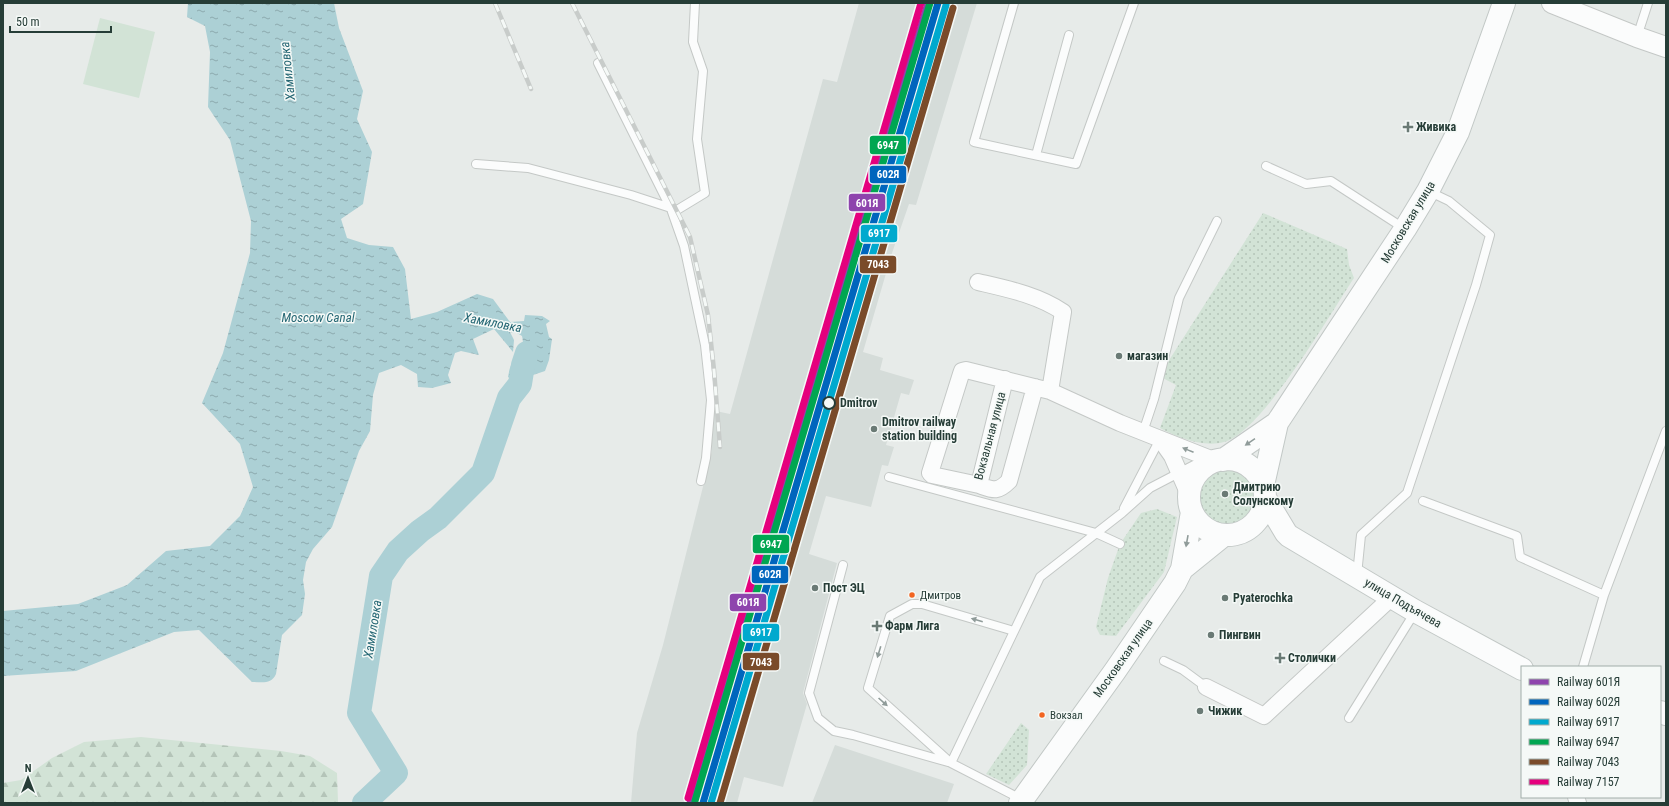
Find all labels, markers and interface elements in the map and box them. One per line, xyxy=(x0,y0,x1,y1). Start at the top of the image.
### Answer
scale bar xyxy=(10,8,111,34)
text: 50 m xyxy=(16,15,40,29)
water label: Хамиловка xyxy=(277,41,298,102)
place label: Живика xyxy=(1416,120,1457,134)
marker: Живика xyxy=(1403,122,1413,132)
line badge: 6947 xyxy=(869,135,907,155)
text: 6947 xyxy=(877,139,900,152)
line badge: 602Я xyxy=(869,165,907,184)
text: 602Я xyxy=(877,168,899,181)
street label: Московская улица xyxy=(1378,178,1438,265)
line badge: 601Я xyxy=(848,193,886,212)
text: 601Я xyxy=(856,197,878,210)
line badge: 6917 xyxy=(860,224,898,243)
text: 6917 xyxy=(868,227,891,240)
line badge: 7043 xyxy=(859,255,897,274)
text: 7043 xyxy=(867,258,890,271)
water label: Хамиловка xyxy=(462,309,523,335)
water label: Moscow Canal xyxy=(281,310,356,325)
place label: магазин xyxy=(1127,349,1168,363)
marker: магазин xyxy=(1114,351,1124,361)
street label: Вокзальная улица xyxy=(971,390,1009,482)
marker: Dmitrov xyxy=(822,396,836,410)
place label: Dmitrov xyxy=(840,396,878,410)
place label: Dmitrov railway station building xyxy=(882,415,957,443)
marker: Dmitrov railway station building xyxy=(869,424,879,434)
one-way arrow xyxy=(1244,438,1256,445)
one-way arrow xyxy=(1181,447,1193,453)
place label: Дмитрию Солунскому xyxy=(1233,480,1294,508)
marker: Дмитрию Солунскому xyxy=(1220,489,1230,499)
line badge: 6947 xyxy=(752,534,790,554)
one-way arrow xyxy=(1184,535,1190,547)
text: 6947 xyxy=(760,538,783,551)
line badge: 602Я xyxy=(751,565,789,584)
text: 602Я xyxy=(759,568,781,581)
street label: улица Подъячева xyxy=(1362,575,1444,631)
place label: Пост ЭЦ xyxy=(823,581,865,595)
marker: Пост ЭЦ xyxy=(810,583,820,593)
place label: Дмитров xyxy=(920,589,961,602)
marker: Дмитров xyxy=(907,590,917,600)
place label: Pyaterochka xyxy=(1233,591,1293,605)
line badge: 601Я xyxy=(729,593,767,612)
marker: Pyaterochka xyxy=(1220,593,1230,603)
text: 601Я xyxy=(737,596,759,609)
water label: Хамиловка xyxy=(360,599,384,660)
street label: Московская улица xyxy=(1091,616,1156,700)
one-way arrow xyxy=(970,617,982,623)
place label: Фарм Лига xyxy=(885,619,940,633)
marker: Фарм Лига xyxy=(872,621,882,631)
line badge: 6917 xyxy=(742,623,780,642)
text: 6917 xyxy=(750,626,773,639)
place label: Пингвин xyxy=(1219,628,1261,642)
marker: Пингвин xyxy=(1206,630,1216,640)
one-way arrow xyxy=(876,647,882,659)
place label: Столички xyxy=(1288,651,1336,665)
line badge: 7043 xyxy=(742,652,780,671)
marker: Столички xyxy=(1275,653,1285,663)
text: 7043 xyxy=(750,656,773,669)
legend xyxy=(1521,666,1661,798)
text: Railway 601Я xyxy=(1557,675,1620,689)
text: Railway 602Я xyxy=(1557,695,1620,709)
one-way arrow xyxy=(878,698,889,707)
place label: Чижик xyxy=(1208,704,1242,718)
marker: Чижик xyxy=(1195,706,1205,716)
place label: Вокзал xyxy=(1050,709,1083,722)
marker: Вокзал xyxy=(1037,710,1047,720)
text: Railway 6917 xyxy=(1557,715,1620,729)
text: Railway 6947 xyxy=(1557,735,1620,749)
text: Railway 7043 xyxy=(1557,755,1620,769)
north arrow xyxy=(8,758,48,798)
text: N xyxy=(25,762,32,775)
text: Railway 7157 xyxy=(1557,775,1620,789)

